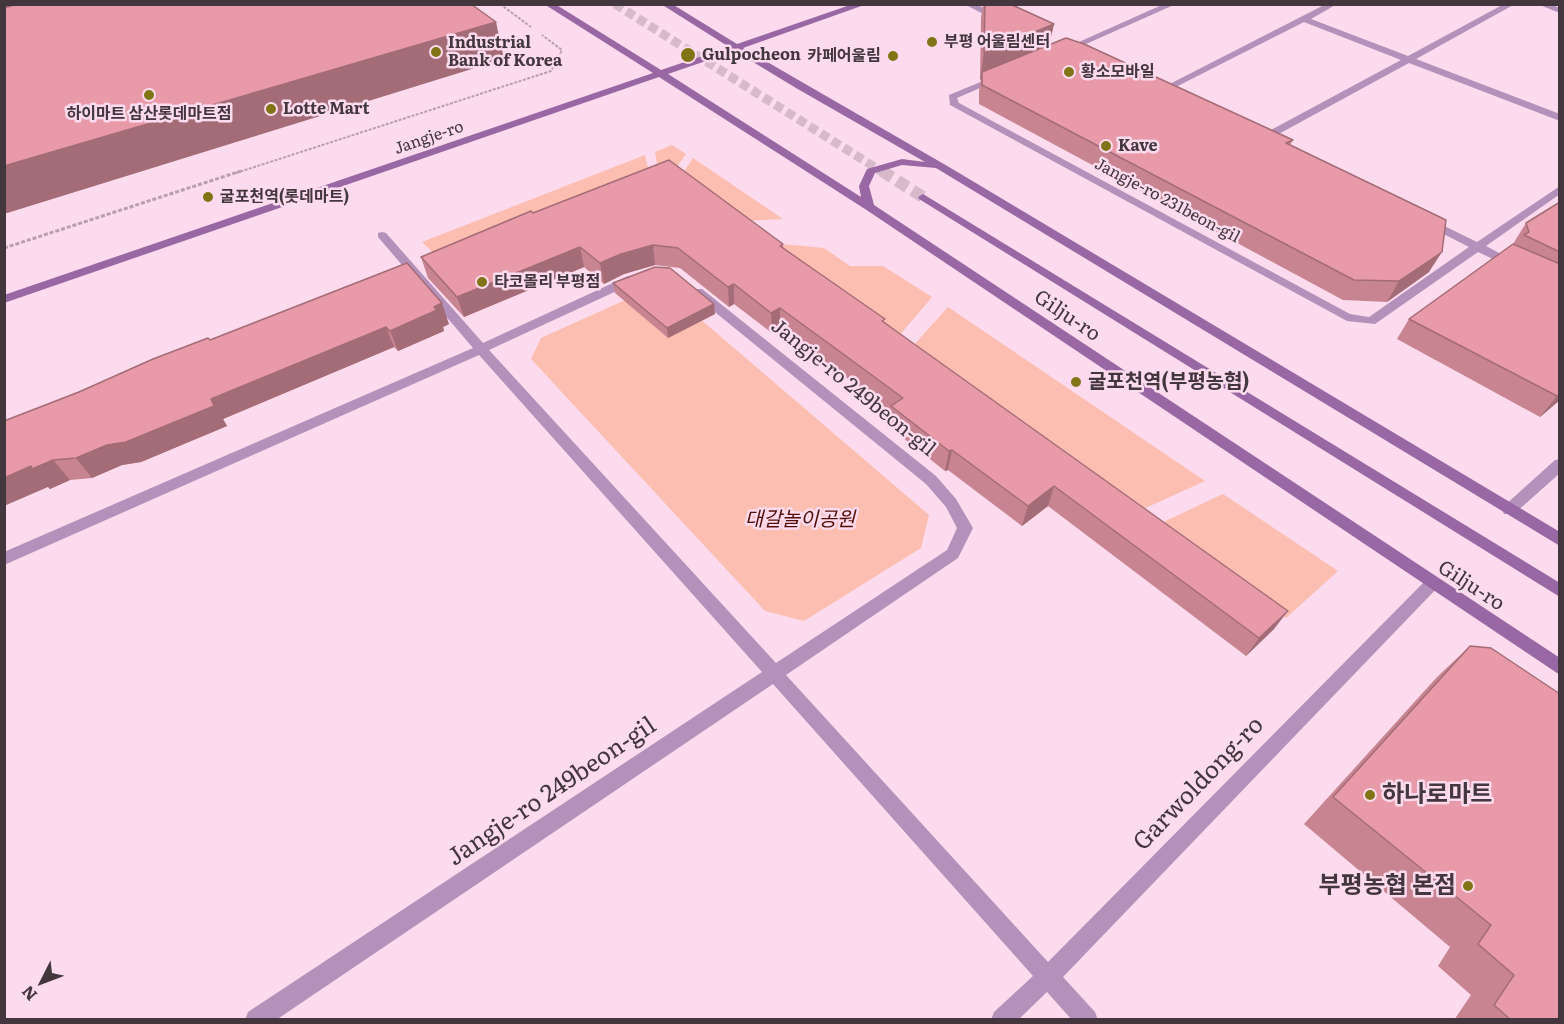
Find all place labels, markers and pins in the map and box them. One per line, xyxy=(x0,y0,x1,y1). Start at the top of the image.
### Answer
place label: 부평 어울림센터 xyxy=(944,32,1050,52)
place label: Industrial Bank of Korea xyxy=(448,33,562,71)
marker: 부평 어울림센터 xyxy=(925,35,939,49)
marker: Industrial Bank of Korea xyxy=(429,45,443,59)
place label: Gulpocheon xyxy=(702,45,801,65)
marker: Gulpocheon xyxy=(679,46,697,64)
place label: 카페어울림 xyxy=(807,46,881,66)
marker: 카페어울림 xyxy=(886,49,900,63)
place label: 황소모바일 xyxy=(1081,62,1155,82)
marker: 황소모바일 xyxy=(1062,65,1076,79)
marker: 하이마트 삼산롯데마트점 xyxy=(142,88,156,102)
place label: Lotte Mart xyxy=(283,99,370,119)
marker: Lotte Mart xyxy=(264,102,278,116)
place label: 하이마트 삼산롯데마트점 xyxy=(66,104,232,124)
place label: Kave xyxy=(1118,136,1158,156)
marker: Kave xyxy=(1099,139,1113,153)
place label: 굴포천역(롯데마트) xyxy=(220,187,349,207)
marker: 굴포천역(롯데마트) xyxy=(201,190,215,204)
place label: 타코몰리 부평점 xyxy=(494,272,600,292)
marker: 타코몰리 부평점 xyxy=(475,275,489,289)
place label: 굴포천역(부평농협) xyxy=(1088,370,1249,394)
marker: 굴포천역(부평농협) xyxy=(1069,375,1083,389)
place label: 하나로마트 xyxy=(1382,781,1492,809)
marker: 하나로마트 xyxy=(1363,788,1377,802)
place label: 부평농협 본점 xyxy=(1319,872,1456,900)
marker: 부평농협 본점 xyxy=(1461,879,1475,893)

